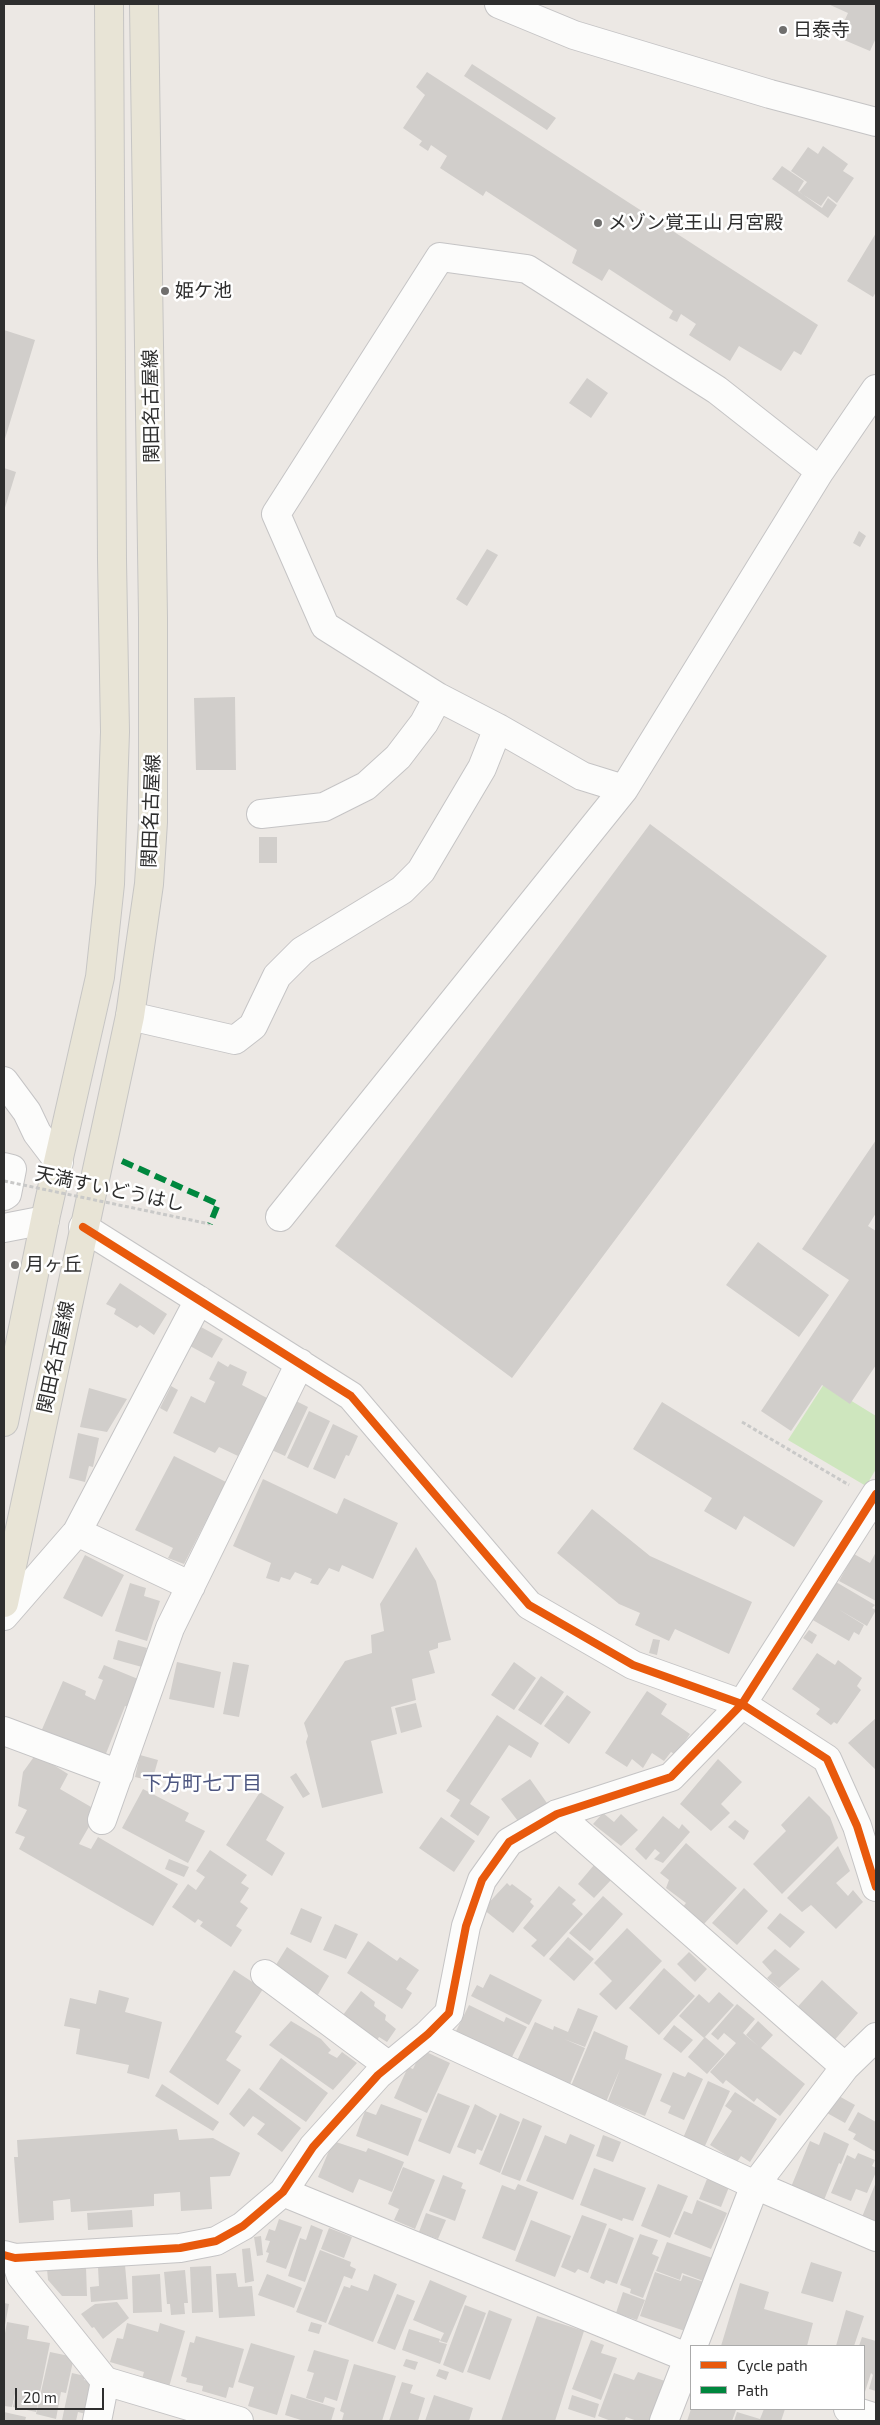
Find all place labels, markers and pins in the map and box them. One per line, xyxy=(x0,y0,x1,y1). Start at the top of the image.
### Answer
place label: 日泰寺 xyxy=(793,19,850,41)
marker: 日泰寺 xyxy=(777,24,789,36)
place label: メゾン覚王山 月宮殿 xyxy=(608,212,783,234)
marker: メゾン覚王山 月宮殿 xyxy=(592,217,604,229)
place label: 姫ケ池 xyxy=(175,280,232,302)
marker: 姫ケ池 xyxy=(159,285,171,297)
place label: 月ヶ丘 xyxy=(25,1254,82,1276)
marker: 月ヶ丘 xyxy=(9,1259,21,1271)

